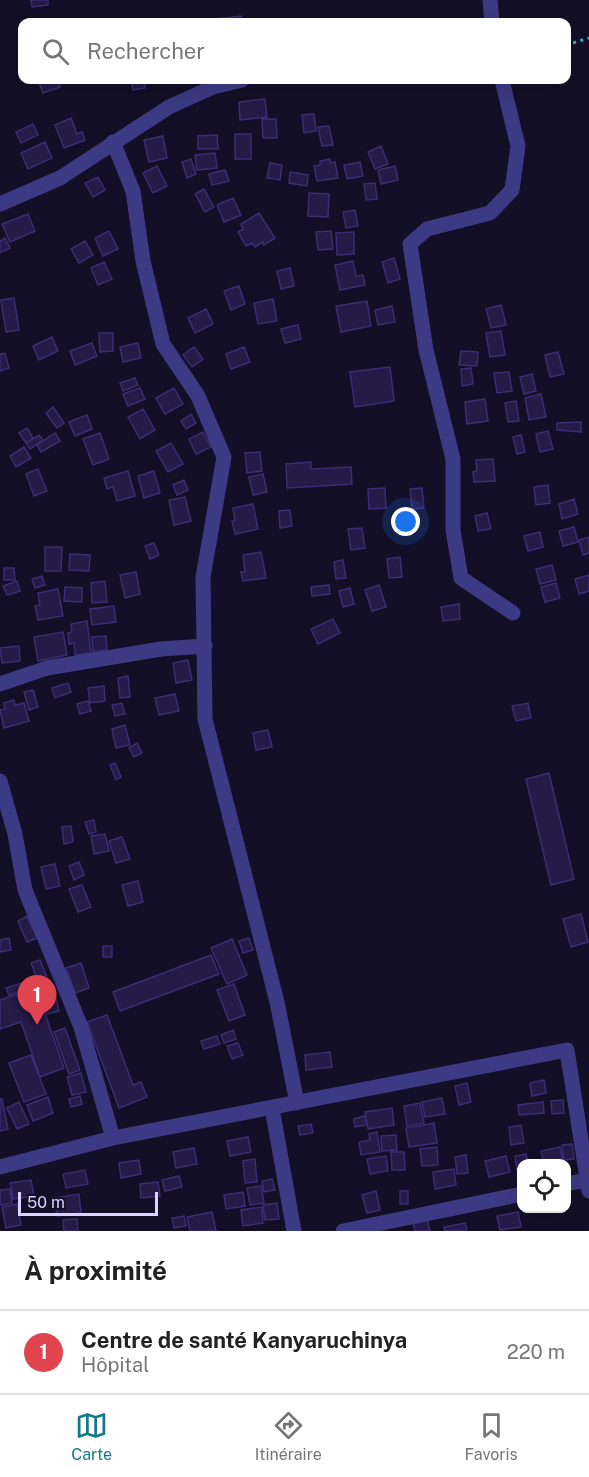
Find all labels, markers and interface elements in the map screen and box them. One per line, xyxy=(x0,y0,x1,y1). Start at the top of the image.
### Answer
search box xyxy=(18,18,571,84)
icon: search xyxy=(39,35,72,68)
text: Rechercher xyxy=(87,38,205,64)
your location xyxy=(391,507,420,536)
pin: 1 xyxy=(18,976,57,1025)
map controls xyxy=(517,1159,571,1213)
button: locate xyxy=(517,1159,571,1213)
scale bar xyxy=(18,1189,158,1216)
text: 50 m xyxy=(27,1193,65,1212)
text: À proximité xyxy=(24,1255,167,1286)
text: Centre de santé Kanyaruchinya xyxy=(81,1327,407,1353)
text: 1 xyxy=(39,1340,48,1364)
text: 220 m xyxy=(507,1340,565,1364)
text: Hôpital xyxy=(81,1353,149,1377)
tab: Carte xyxy=(71,1409,112,1464)
tab: Itinéraire xyxy=(255,1409,322,1464)
tab: Favoris xyxy=(464,1409,518,1464)

